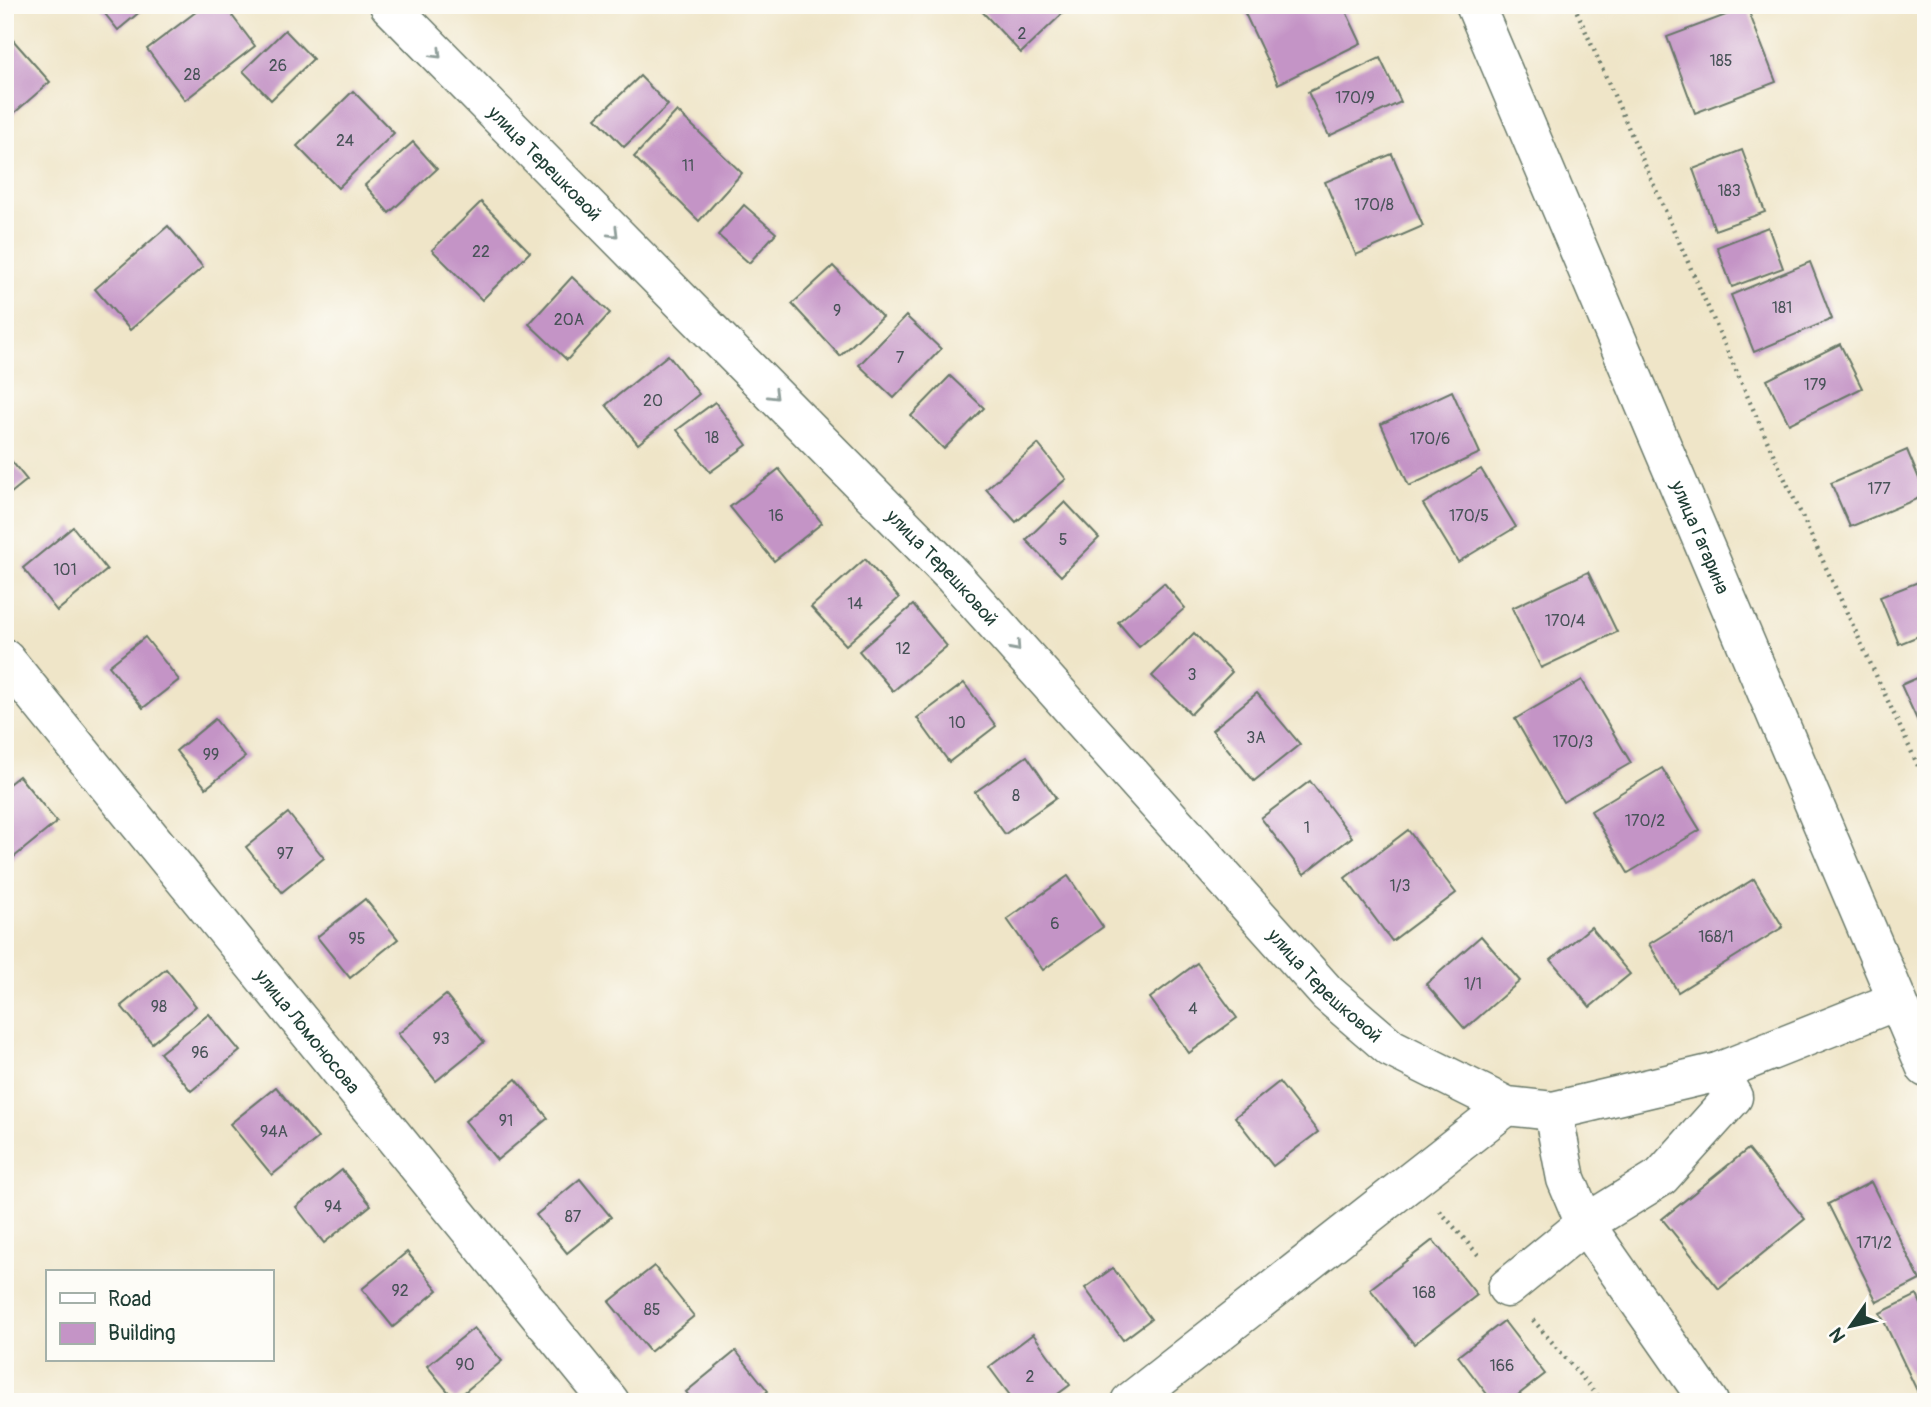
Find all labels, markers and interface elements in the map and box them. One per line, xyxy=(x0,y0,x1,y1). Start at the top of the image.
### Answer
house number: 2 xyxy=(1018,24,1027,44)
one-way arrow xyxy=(428,45,441,58)
house number: 185 xyxy=(1710,51,1733,71)
house number: 26 xyxy=(269,56,287,76)
house number: 28 xyxy=(183,65,201,85)
house number: 170/9 xyxy=(1335,88,1375,108)
street label: улица Терешковой xyxy=(482,100,606,226)
house number: 24 xyxy=(336,131,354,151)
house number: 11 xyxy=(682,156,694,176)
house number: 183 xyxy=(1717,181,1741,201)
house number: 170/8 xyxy=(1354,195,1394,215)
one-way arrow xyxy=(605,225,618,238)
house number: 22 xyxy=(472,242,490,262)
house number: 181 xyxy=(1772,298,1792,318)
house number: 9 xyxy=(833,301,841,321)
house number: 20А xyxy=(554,310,584,330)
house number: 7 xyxy=(896,348,905,368)
house number: 179 xyxy=(1804,375,1826,395)
one-way arrow xyxy=(765,386,778,399)
house number: 20 xyxy=(643,391,663,411)
house number: 18 xyxy=(705,428,719,448)
house number: 170/6 xyxy=(1410,429,1450,449)
street label: улица Гагарина xyxy=(1665,476,1734,598)
house number: 177 xyxy=(1867,479,1891,499)
street label: улица Терешковой xyxy=(880,504,1003,631)
house number: 16 xyxy=(768,506,784,526)
house number: 170/5 xyxy=(1449,506,1489,526)
house number: 5 xyxy=(1059,530,1067,550)
house number: 101 xyxy=(53,560,77,580)
house number: 14 xyxy=(847,594,863,614)
house number: 170/4 xyxy=(1545,611,1585,631)
house number: 12 xyxy=(895,639,911,659)
one-way arrow xyxy=(1008,639,1021,652)
house number: 3 xyxy=(1188,665,1197,685)
house number: 10 xyxy=(948,713,966,733)
house number: 3А xyxy=(1246,728,1266,748)
house number: 170/3 xyxy=(1553,732,1593,752)
house number: 99 xyxy=(203,745,219,765)
house number: 8 xyxy=(1012,786,1020,806)
house number: 170/2 xyxy=(1625,811,1665,831)
house number: 1 xyxy=(1304,818,1310,838)
house number: 97 xyxy=(277,844,294,864)
house number: 1/3 xyxy=(1390,876,1411,896)
house number: 6 xyxy=(1050,914,1060,934)
street label: улица Терешковой xyxy=(1261,923,1387,1048)
house number: 168/1 xyxy=(1698,927,1734,947)
house number: 95 xyxy=(349,929,365,949)
street label: улица Ломоносова xyxy=(249,964,365,1099)
house number: 1/1 xyxy=(1464,974,1482,994)
house number: 98 xyxy=(151,997,167,1017)
house number: 4 xyxy=(1188,999,1198,1019)
house number: 93 xyxy=(432,1029,450,1049)
house number: 96 xyxy=(191,1043,209,1063)
house number: 91 xyxy=(499,1111,513,1131)
house number: 94А xyxy=(260,1122,288,1142)
house number: 94 xyxy=(324,1197,342,1217)
house number: 87 xyxy=(565,1207,582,1227)
house number: 171/2 xyxy=(1856,1233,1892,1253)
legend xyxy=(46,1270,273,1362)
house number: 92 xyxy=(391,1281,409,1301)
house number: 168 xyxy=(1412,1283,1436,1303)
text: Road xyxy=(108,1286,152,1313)
north arrow xyxy=(1815,1292,1885,1362)
house number: 85 xyxy=(644,1300,660,1320)
text: Building xyxy=(108,1320,175,1347)
text: N xyxy=(1824,1323,1851,1347)
house number: 90 xyxy=(455,1355,475,1375)
house number: 166 xyxy=(1490,1356,1514,1376)
house number: 2 xyxy=(1026,1367,1035,1387)

